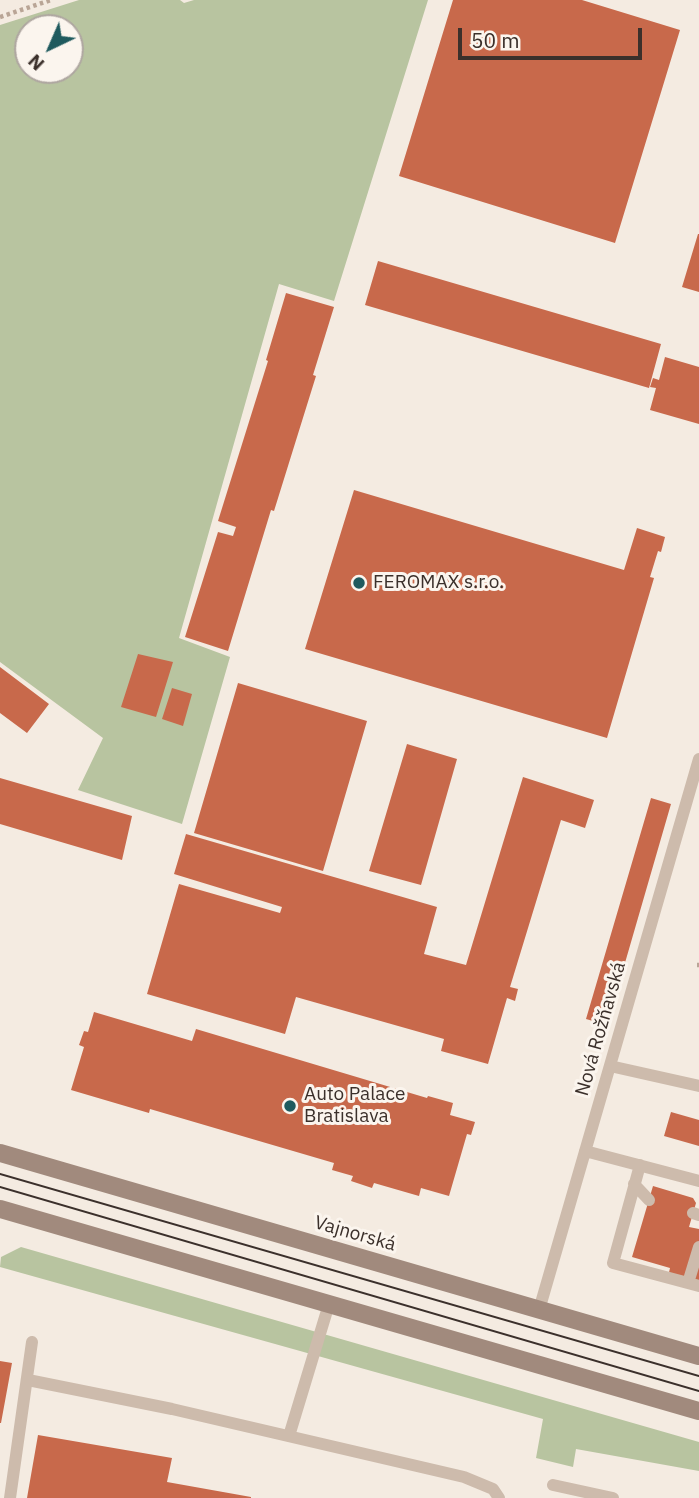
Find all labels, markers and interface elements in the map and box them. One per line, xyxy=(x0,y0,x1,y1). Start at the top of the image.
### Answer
north arrow xyxy=(14,14,84,84)
scale bar xyxy=(461,14,645,58)
text: 50 m xyxy=(471,26,520,54)
text: N xyxy=(23,49,49,76)
place label: FEROMAX s.r.o. xyxy=(373,572,504,594)
marker: FEROMAX s.r.o. xyxy=(351,575,367,591)
street label: Nová Rožňavská xyxy=(571,959,631,1099)
place label: Auto Palace Bratislava xyxy=(304,1084,405,1128)
marker: Auto Palace Bratislava xyxy=(282,1098,298,1114)
street label: Vajnorská xyxy=(312,1212,398,1256)

